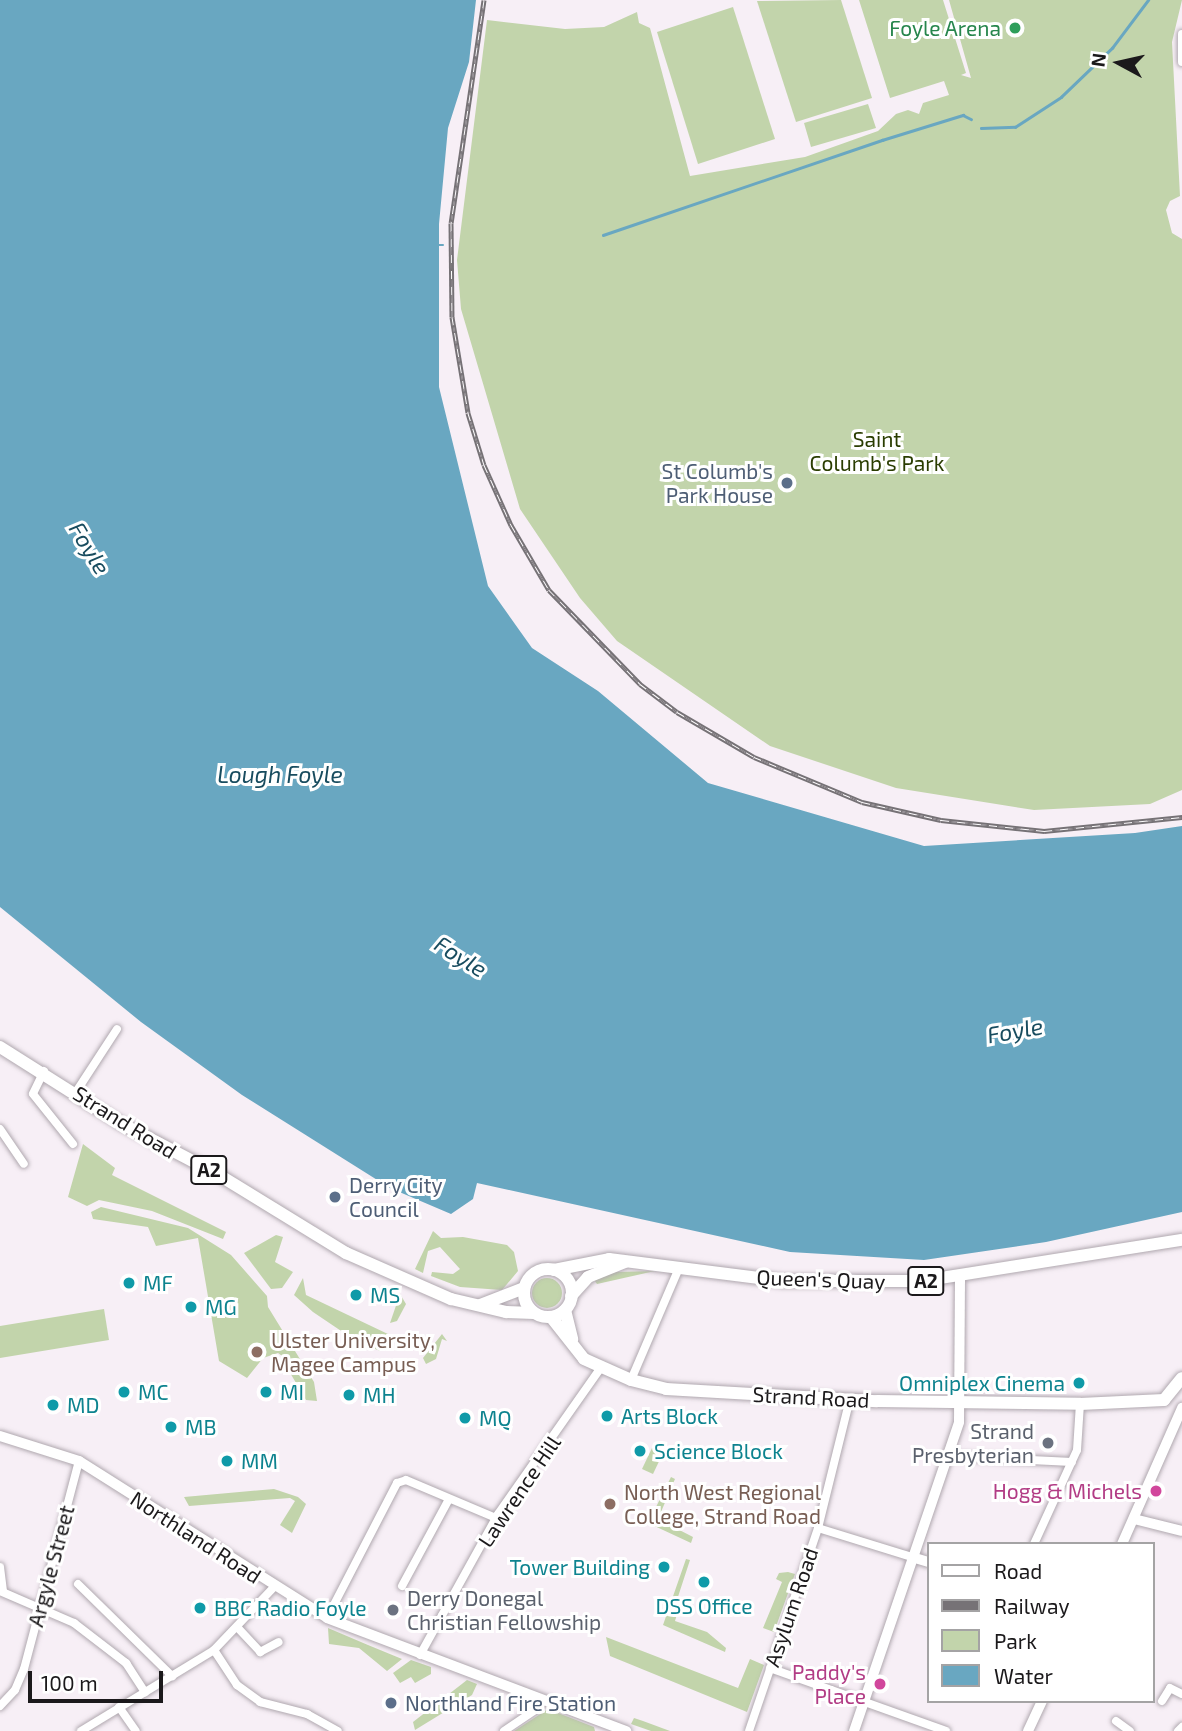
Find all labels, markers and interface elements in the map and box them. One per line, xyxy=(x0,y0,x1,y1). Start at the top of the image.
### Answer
place label: Foyle Arena xyxy=(889,15,1001,41)
marker: Foyle Arena xyxy=(1007,20,1023,36)
north arrow xyxy=(1084,28,1154,98)
text: N xyxy=(1085,52,1110,68)
park label: Saint Columb's Park xyxy=(810,426,944,476)
place label: St Columb's Park House xyxy=(662,458,773,508)
marker: St Columb's Park House xyxy=(779,475,795,491)
water label: Foyle xyxy=(64,517,116,579)
water label: Lough Foyle xyxy=(217,760,343,788)
water label: Foyle xyxy=(430,929,492,983)
water label: Foyle xyxy=(985,1012,1045,1048)
street label: Strand Road xyxy=(69,1080,181,1164)
road number: A2 xyxy=(190,1154,228,1186)
place label: Derry City Council xyxy=(349,1172,443,1222)
marker: Derry City Council xyxy=(327,1189,343,1205)
street label: Queen's Quay xyxy=(756,1264,886,1294)
road number: A2 xyxy=(907,1266,945,1296)
place label: MF xyxy=(143,1270,173,1296)
marker: MF xyxy=(121,1275,137,1291)
place label: MS xyxy=(370,1282,400,1308)
marker: MS xyxy=(348,1287,364,1303)
place label: MG xyxy=(205,1294,237,1320)
marker: MG xyxy=(183,1299,199,1315)
place label: Ulster University, Magee Campus xyxy=(271,1327,435,1377)
marker: Ulster University, Magee Campus xyxy=(249,1344,265,1360)
place label: Omniplex Cinema xyxy=(899,1370,1065,1396)
marker: Omniplex Cinema xyxy=(1071,1375,1087,1391)
place label: MC xyxy=(138,1379,168,1405)
place label: MI xyxy=(280,1379,304,1405)
street label: Strand Road xyxy=(752,1381,870,1413)
place label: MH xyxy=(363,1382,395,1408)
marker: MC xyxy=(116,1384,132,1400)
marker: MI xyxy=(258,1384,274,1400)
marker: MH xyxy=(341,1387,357,1403)
place label: MD xyxy=(67,1392,99,1418)
marker: MD xyxy=(45,1397,61,1413)
place label: Arts Block xyxy=(621,1403,718,1429)
place label: MQ xyxy=(479,1405,511,1431)
marker: Arts Block xyxy=(599,1408,615,1424)
marker: MQ xyxy=(457,1410,473,1426)
place label: MB xyxy=(185,1414,216,1440)
place label: Strand Presbyterian xyxy=(912,1418,1034,1468)
marker: MB xyxy=(163,1419,179,1435)
street label: Lawrence Hill xyxy=(472,1430,566,1552)
marker: Strand Presbyterian xyxy=(1040,1435,1056,1451)
place label: Science Block xyxy=(654,1438,783,1464)
marker: Science Block xyxy=(632,1443,648,1459)
place label: MM xyxy=(241,1448,278,1474)
marker: MM xyxy=(219,1453,235,1469)
place label: Hogg & Michels xyxy=(993,1478,1142,1504)
place label: North West Regional College, Strand Road xyxy=(624,1479,821,1529)
marker: Hogg & Michels xyxy=(1148,1483,1164,1499)
street label: Northland Road xyxy=(126,1485,266,1589)
marker: North West Regional College, Strand Road xyxy=(602,1496,618,1512)
street label: Argyle Street xyxy=(23,1502,79,1630)
legend xyxy=(926,1542,1154,1703)
street label: Asylum Road xyxy=(759,1544,823,1670)
place label: Tower Building xyxy=(509,1554,650,1580)
text: Road xyxy=(994,1558,1042,1583)
marker: Tower Building xyxy=(656,1559,672,1575)
marker: DSS Office xyxy=(696,1574,712,1590)
place label: Derry Donegal Christian Fellowship xyxy=(407,1585,601,1635)
place label: DSS Office xyxy=(655,1593,753,1619)
text: Railway xyxy=(994,1593,1070,1618)
place label: BBC Radio Foyle xyxy=(214,1595,366,1621)
marker: BBC Radio Foyle xyxy=(192,1600,208,1616)
marker: Derry Donegal Christian Fellowship xyxy=(385,1602,401,1618)
text: Park xyxy=(994,1628,1037,1653)
scale bar xyxy=(32,1658,166,1702)
place label: Paddy's Place xyxy=(792,1659,866,1709)
text: Water xyxy=(994,1663,1053,1688)
text: 100 m xyxy=(41,1670,98,1695)
marker: Paddy's Place xyxy=(872,1676,888,1692)
place label: Northland Fire Station xyxy=(405,1690,616,1716)
marker: Northland Fire Station xyxy=(383,1695,399,1711)

